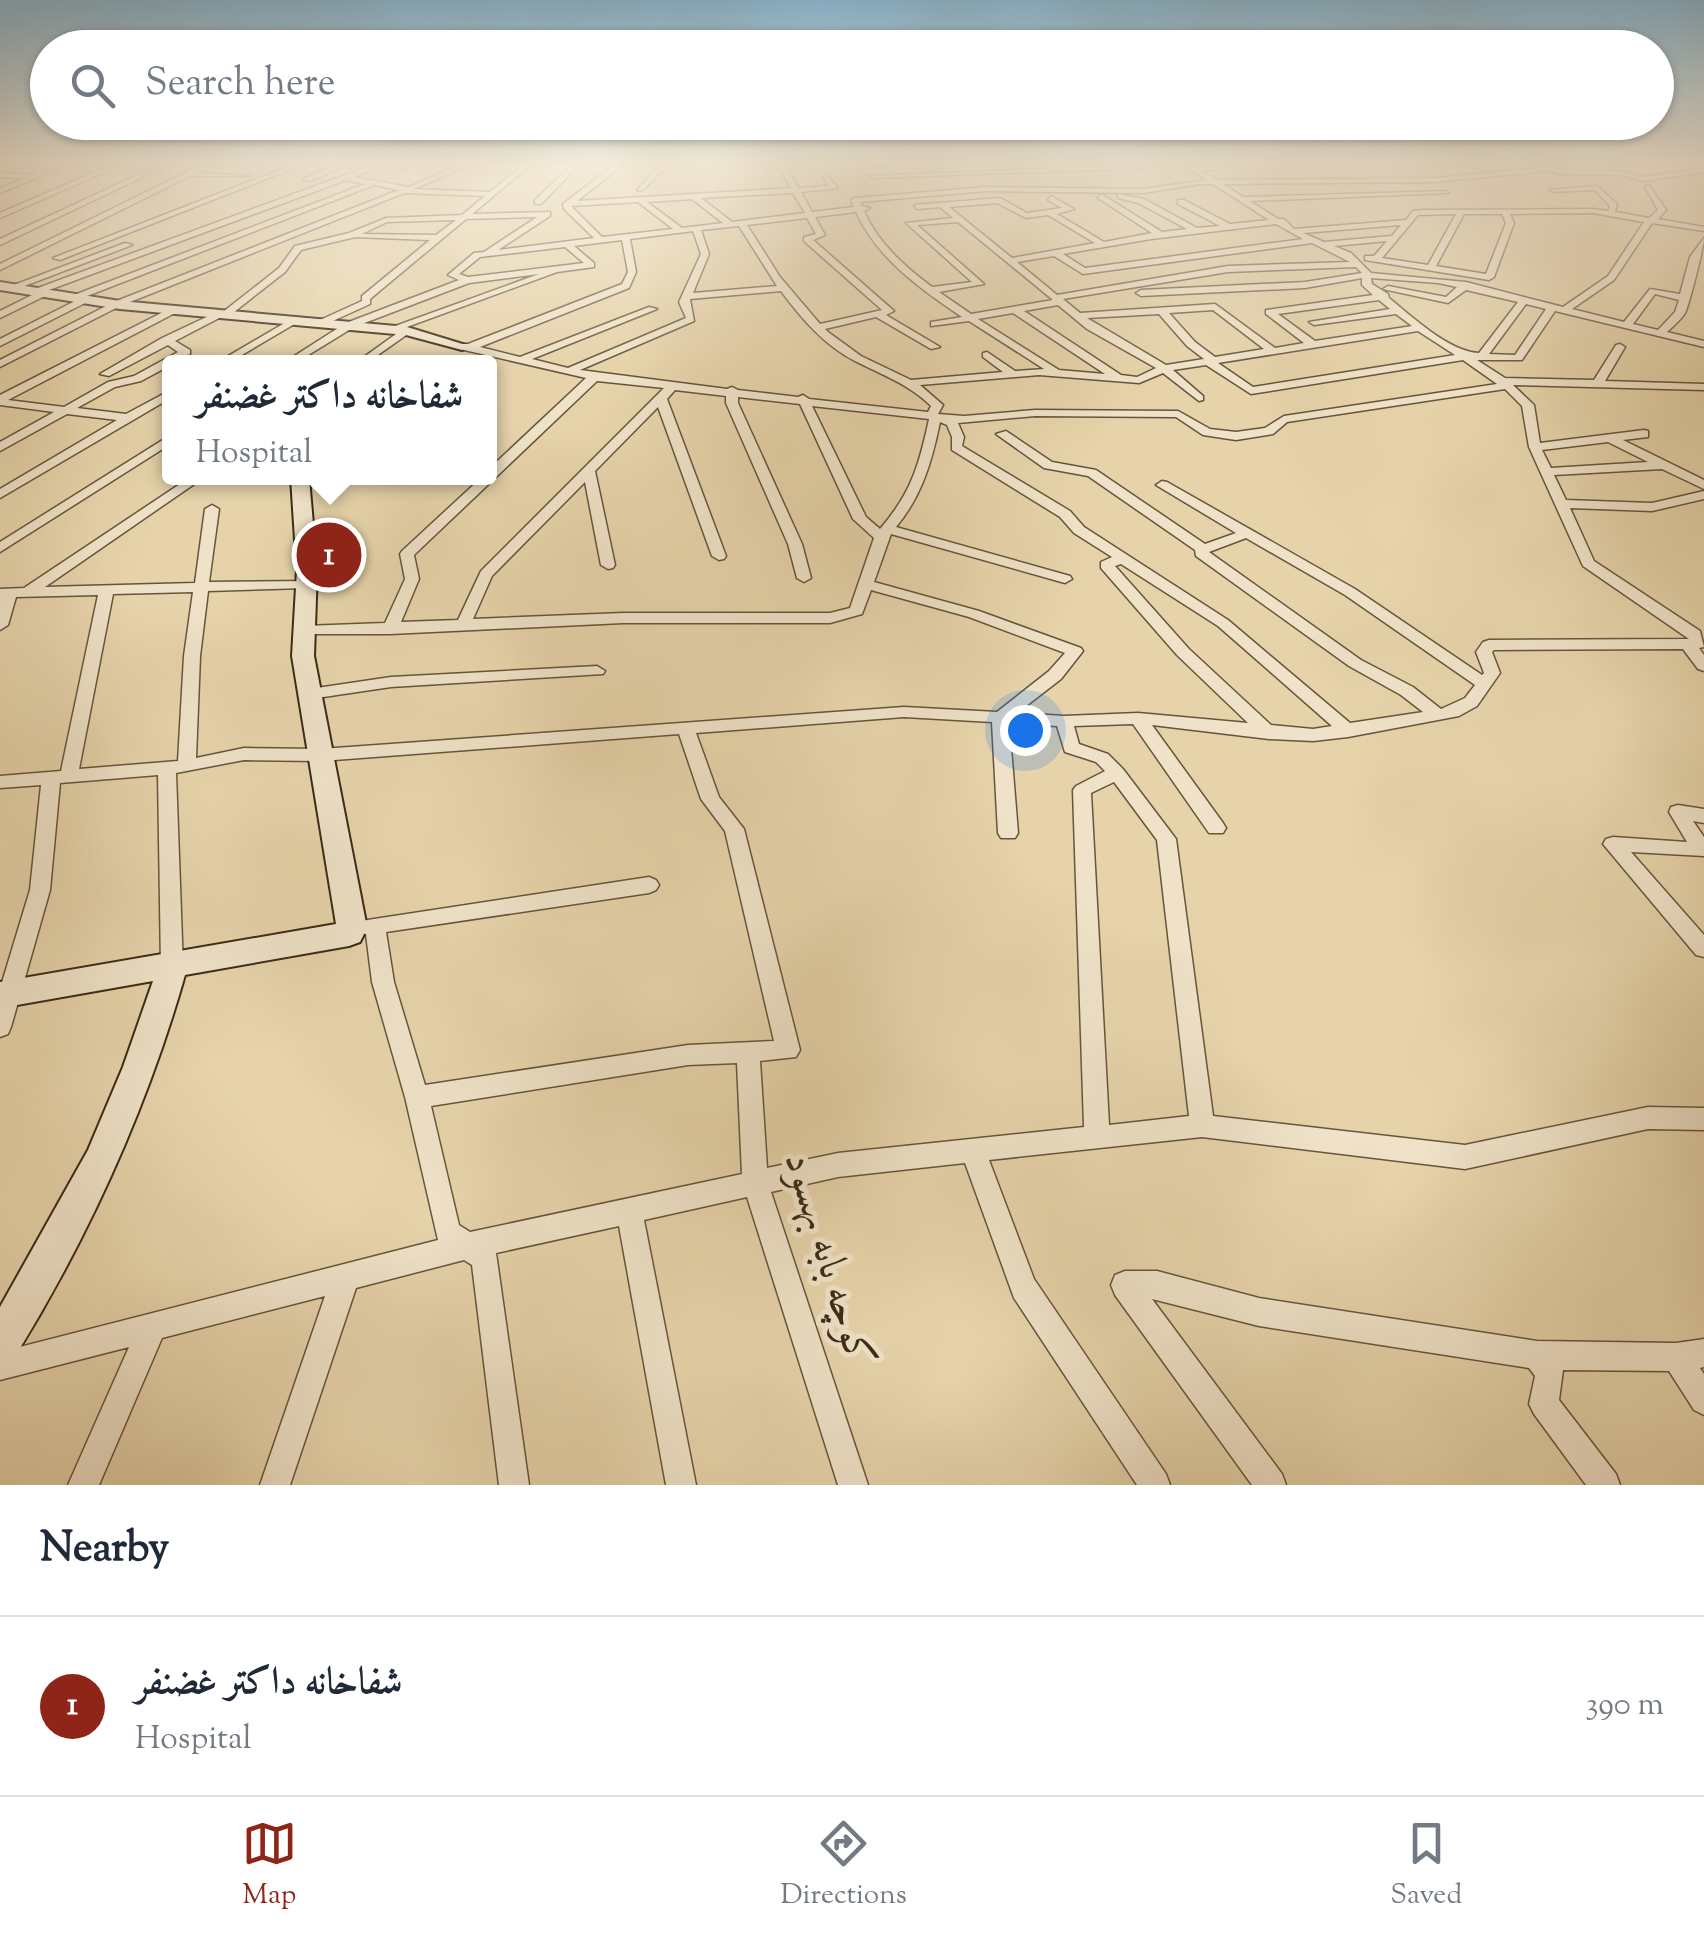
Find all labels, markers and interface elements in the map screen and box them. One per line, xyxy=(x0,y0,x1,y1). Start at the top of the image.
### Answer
search box xyxy=(30,30,1674,140)
icon: search xyxy=(65,58,120,113)
text: Search here xyxy=(145,58,336,112)
popup xyxy=(162,355,497,485)
text: شفاخانه داکتر غضنفر xyxy=(196,371,463,425)
text: Hospital xyxy=(196,431,312,477)
pin: 1 xyxy=(296,518,362,592)
your location xyxy=(1000,705,1051,756)
street label: کوچه بابه بهسود xyxy=(766,1145,888,1375)
text: Nearby xyxy=(40,1520,169,1580)
text: شفاخانه داکتر غضنفر xyxy=(135,1657,403,1711)
text: 1 xyxy=(67,1683,78,1729)
text: 390 m xyxy=(1586,1683,1664,1729)
text: Hospital xyxy=(135,1717,252,1763)
tab: Map xyxy=(242,1816,297,1916)
tab: Directions xyxy=(780,1816,907,1916)
tab: Saved xyxy=(1390,1816,1462,1916)

